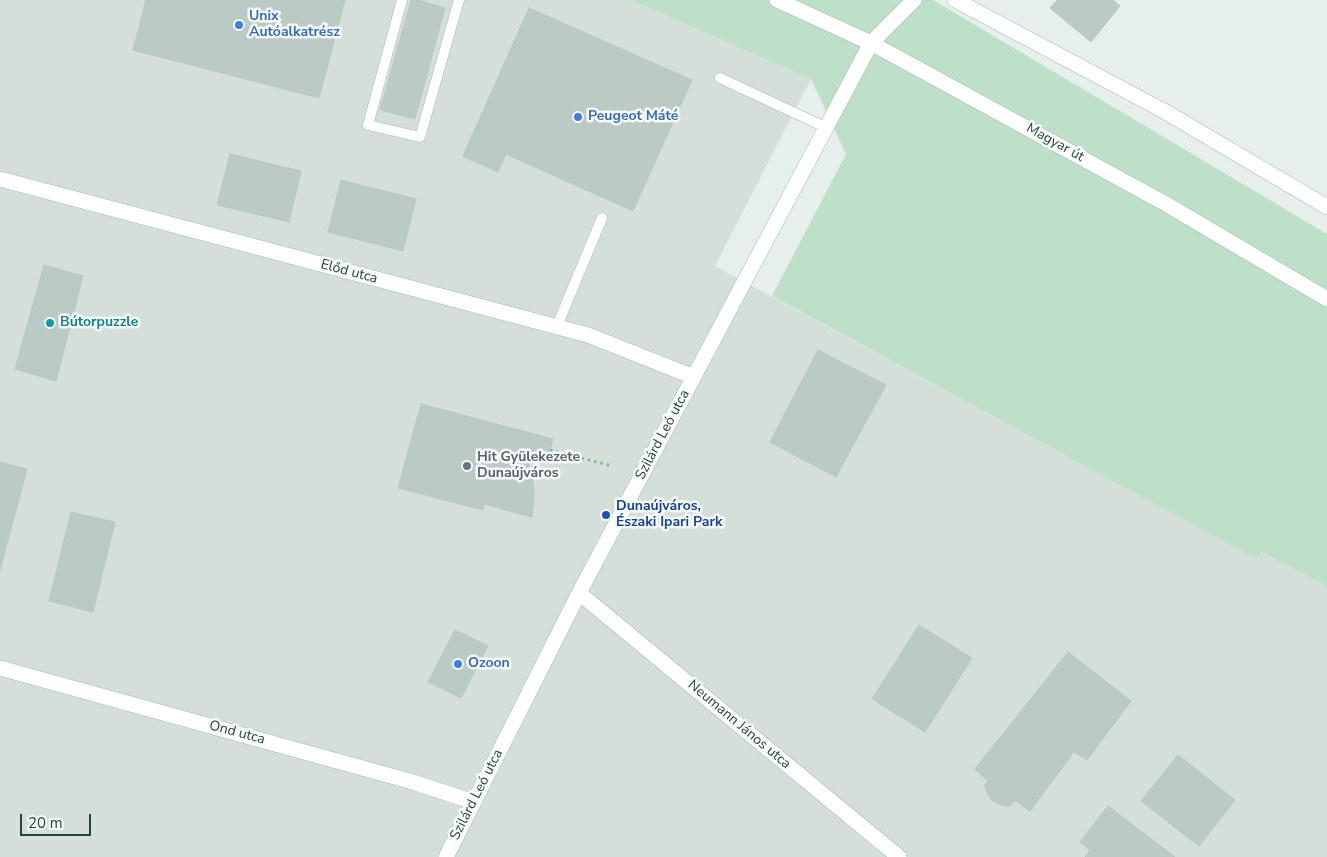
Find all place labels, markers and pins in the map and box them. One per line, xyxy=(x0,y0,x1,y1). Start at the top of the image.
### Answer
place label: Unix Autóalkatrész xyxy=(249,9,340,41)
marker: Unix Autóalkatrész xyxy=(233,19,245,31)
place label: Peugeot Máté xyxy=(588,109,678,125)
marker: Peugeot Máté xyxy=(572,111,584,123)
place label: Bútorpuzzle xyxy=(60,315,138,331)
marker: Bútorpuzzle xyxy=(44,317,56,329)
place label: Hit Gyülekezete Dunaújváros xyxy=(477,450,580,482)
marker: Hit Gyülekezete Dunaújváros xyxy=(461,460,473,472)
place label: Dunaújváros, Északi Ipari Park xyxy=(616,499,722,532)
marker: Dunaújváros, Északi Ipari Park xyxy=(600,509,612,521)
place label: Ozoon xyxy=(468,656,510,672)
marker: Ozoon xyxy=(452,658,464,670)

